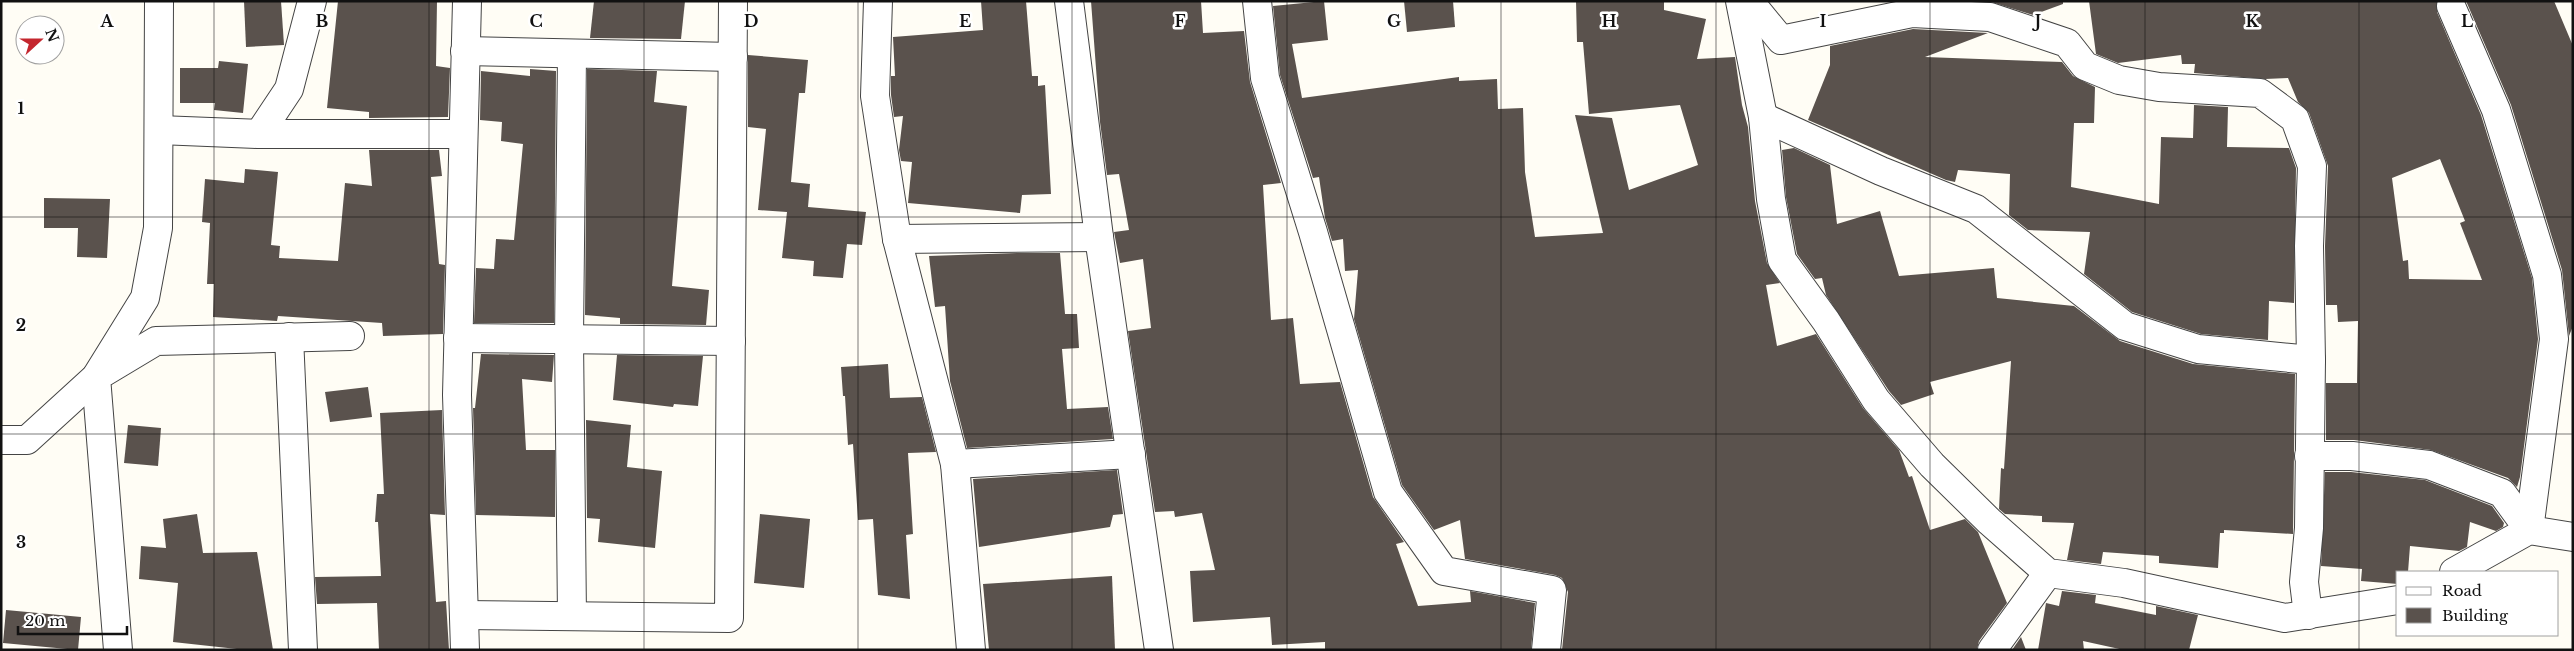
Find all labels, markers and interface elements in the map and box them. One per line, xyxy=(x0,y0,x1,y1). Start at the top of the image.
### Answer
text: A xyxy=(100,11,115,31)
text: B xyxy=(316,11,329,31)
text: C xyxy=(529,11,543,31)
text: D xyxy=(744,11,758,31)
text: E xyxy=(959,11,971,31)
text: F xyxy=(1174,11,1186,31)
text: G xyxy=(1387,11,1401,31)
text: H xyxy=(1601,11,1617,31)
text: I xyxy=(1820,11,1827,31)
text: J xyxy=(2032,11,2041,31)
text: K xyxy=(2245,11,2259,31)
text: L xyxy=(2461,11,2473,31)
north arrow xyxy=(15,15,65,65)
text: N xyxy=(41,26,63,45)
text: 1 xyxy=(18,98,25,118)
text: 2 xyxy=(16,315,26,335)
text: 3 xyxy=(16,532,26,552)
legend xyxy=(2396,571,2559,636)
text: Road xyxy=(2442,581,2482,600)
scale bar xyxy=(18,604,126,636)
text: Building xyxy=(2442,606,2509,625)
text: 20 m xyxy=(25,611,65,630)

